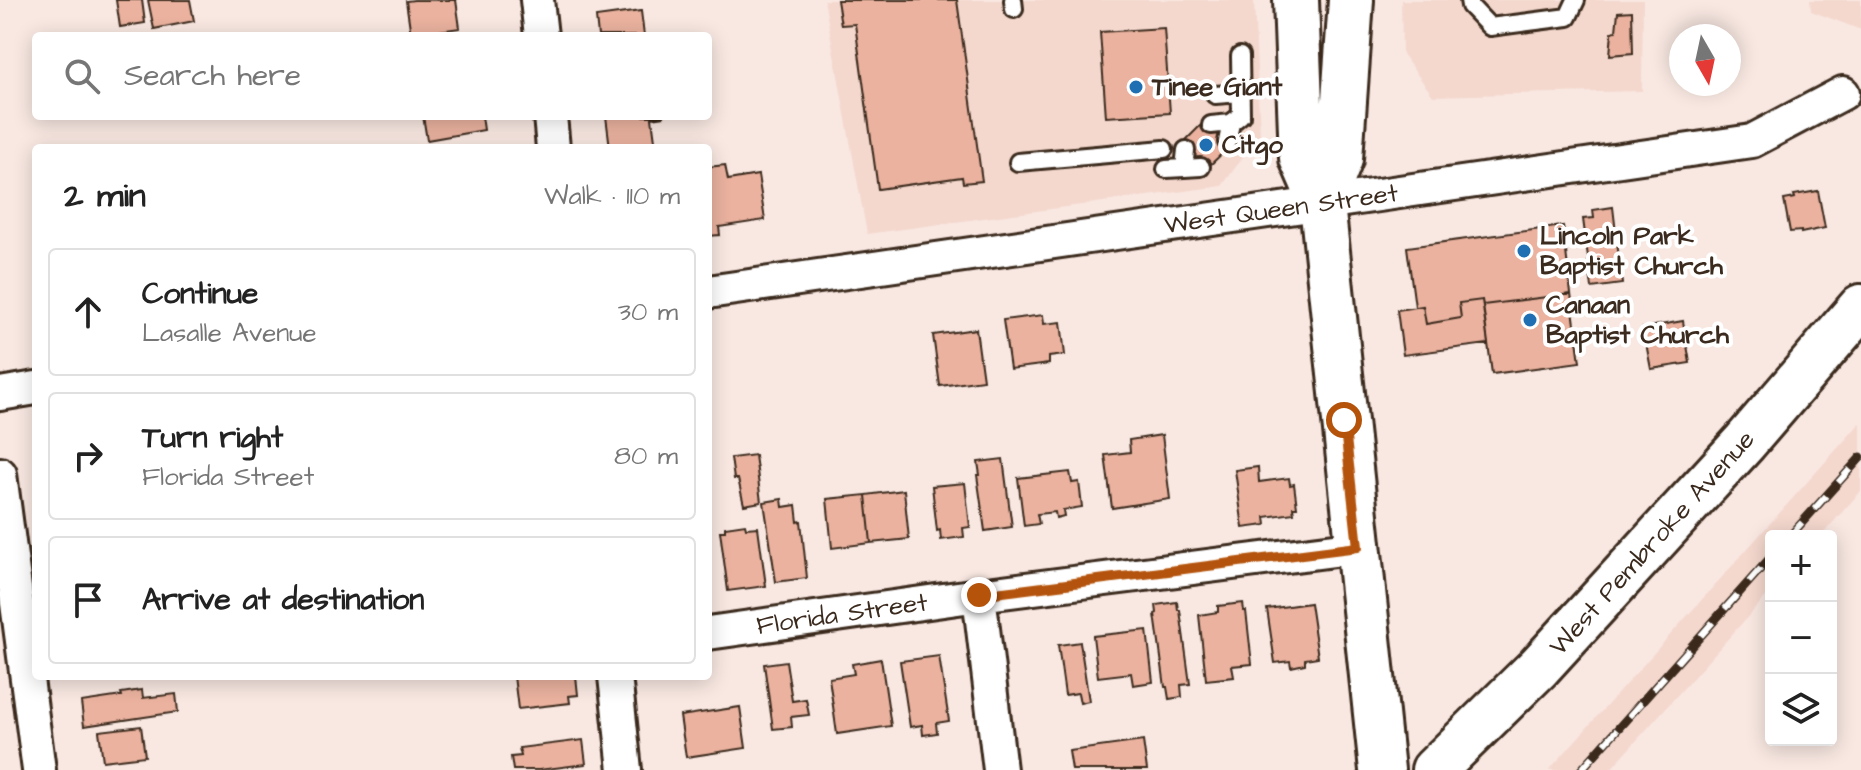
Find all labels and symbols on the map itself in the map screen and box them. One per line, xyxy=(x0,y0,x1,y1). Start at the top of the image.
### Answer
north arrow xyxy=(1669,24,1741,96)
place label: Tinee Giant xyxy=(1151,69,1283,105)
marker: Tinee Giant xyxy=(1127,78,1145,96)
place label: Citgo xyxy=(1222,127,1283,166)
marker: Citgo xyxy=(1197,136,1215,154)
street label: West Queen Street xyxy=(1162,175,1401,243)
place label: Lincoln Park Baptist Church xyxy=(1540,218,1724,284)
marker: Lincoln Park Baptist Church xyxy=(1515,242,1533,260)
place label: Canaan Baptist Church xyxy=(1546,287,1730,353)
marker: Canaan Baptist Church xyxy=(1521,311,1539,329)
route start xyxy=(1326,402,1362,438)
street label: West Pembroke Avenue xyxy=(1541,423,1763,663)
route end xyxy=(961,577,997,613)
street label: Florida Street xyxy=(754,584,930,644)

